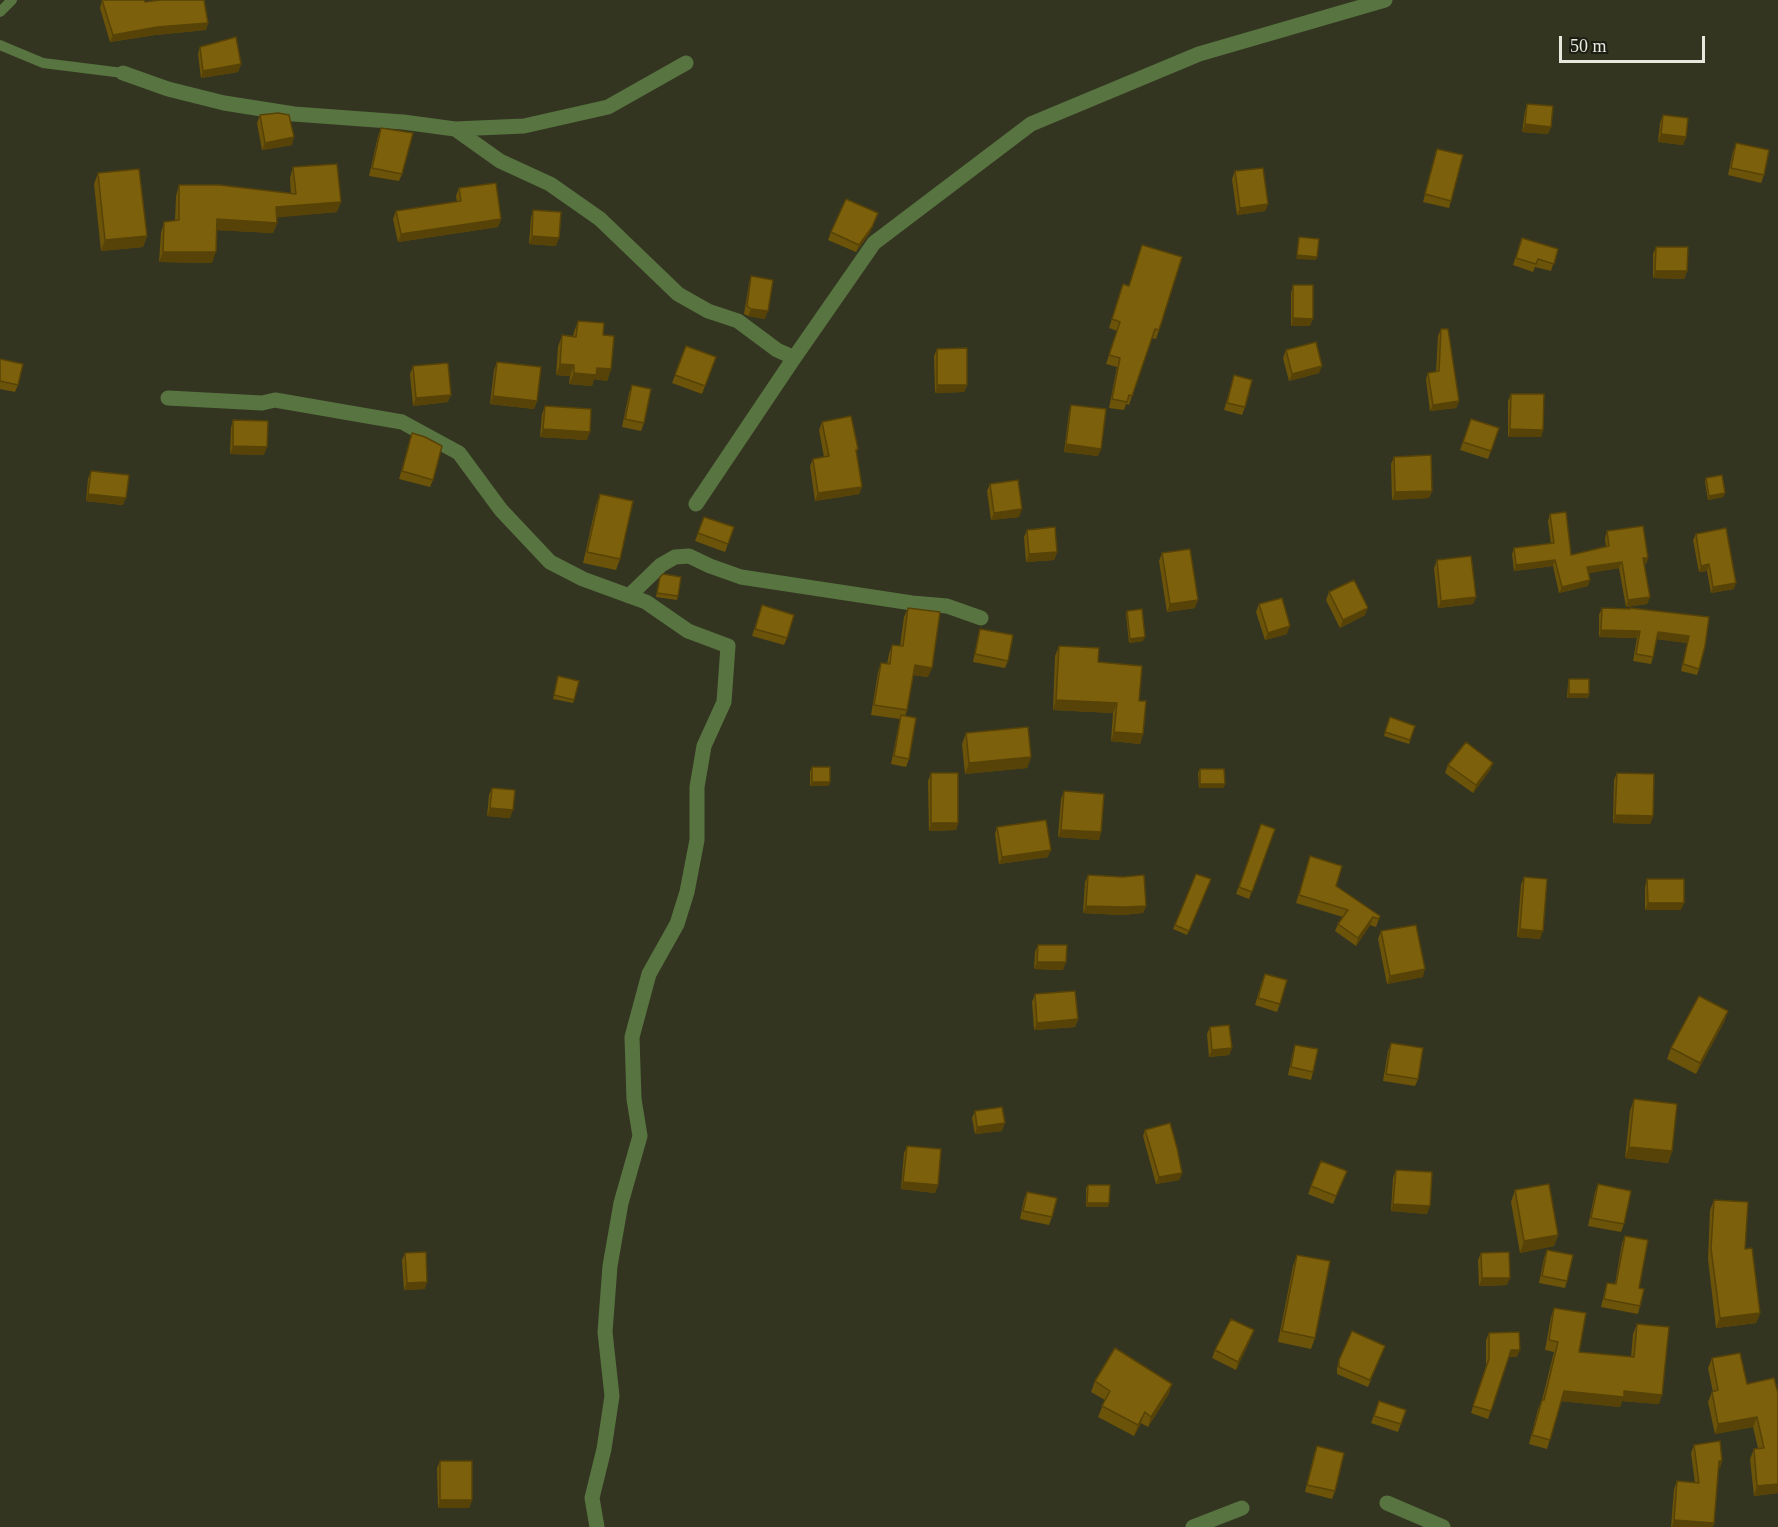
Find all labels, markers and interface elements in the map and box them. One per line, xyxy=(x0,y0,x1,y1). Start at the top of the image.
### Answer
scale bar xyxy=(1562,24,1708,62)
text: 50 m xyxy=(1570,36,1607,56)

